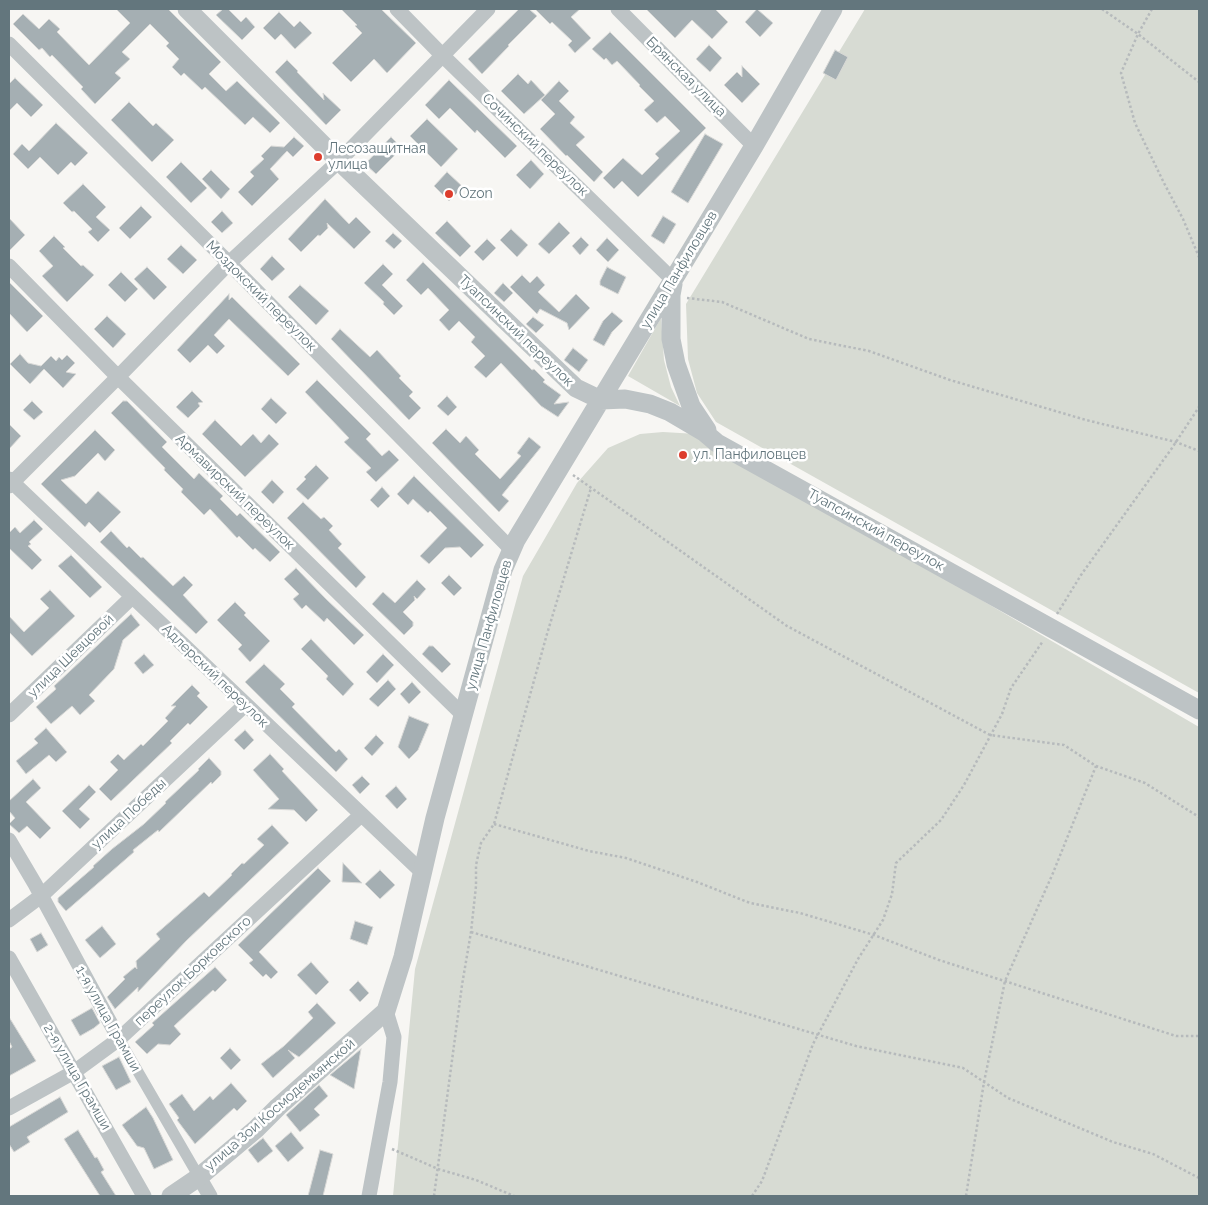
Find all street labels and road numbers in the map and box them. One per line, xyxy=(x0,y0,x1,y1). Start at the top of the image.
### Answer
street label: Брянская улица xyxy=(643,34,729,120)
street label: Сочинский переулок xyxy=(479,90,591,200)
street label: улица Панфиловцев xyxy=(637,208,721,332)
street label: Моздокский переулок xyxy=(202,237,320,355)
street label: Туапсинский переулок xyxy=(455,272,577,390)
street label: Армавирский переулок xyxy=(172,431,298,553)
street label: Туапсинский переулок xyxy=(805,485,947,575)
street label: улица Панфиловцев xyxy=(462,558,516,692)
street label: улица Шевцовой xyxy=(25,611,117,701)
street label: Адлерский переулок xyxy=(158,621,272,731)
street label: улица Победы xyxy=(88,775,170,853)
street label: переулок Борковского xyxy=(131,913,255,1029)
street label: 1-я улица Грамши xyxy=(72,963,144,1075)
street label: 2-я улица Грамши xyxy=(40,1021,114,1133)
street label: улица Зои Космодемьянской xyxy=(202,1035,358,1175)

